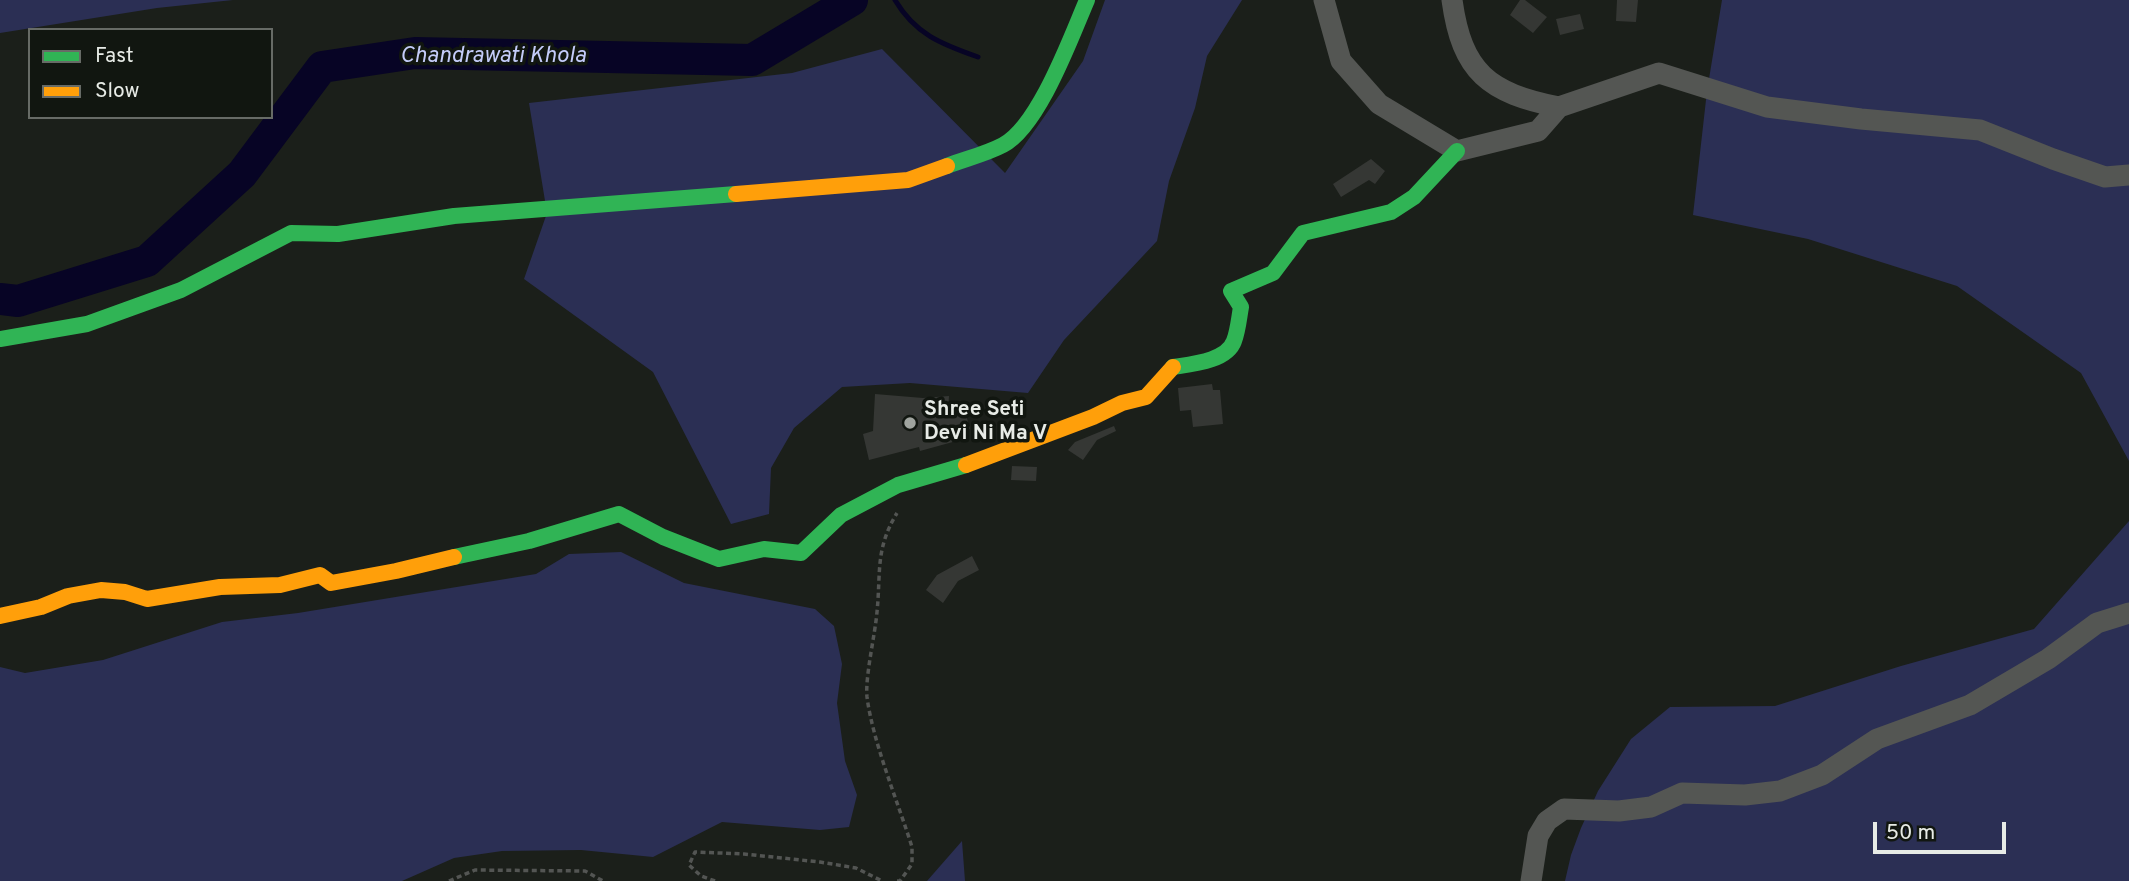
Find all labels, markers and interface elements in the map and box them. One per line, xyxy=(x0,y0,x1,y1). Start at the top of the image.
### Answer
legend xyxy=(28,28,273,119)
text: Fast xyxy=(95,43,134,70)
water label: Chandrawati Khola xyxy=(400,43,586,71)
text: Slow xyxy=(95,78,140,105)
place label: Shree Seti Devi Ni Ma V xyxy=(924,398,1047,448)
marker: Shree Seti Devi Ni Ma V xyxy=(902,415,918,431)
scale bar xyxy=(1877,808,2010,852)
text: 50 m xyxy=(1886,820,1935,847)

